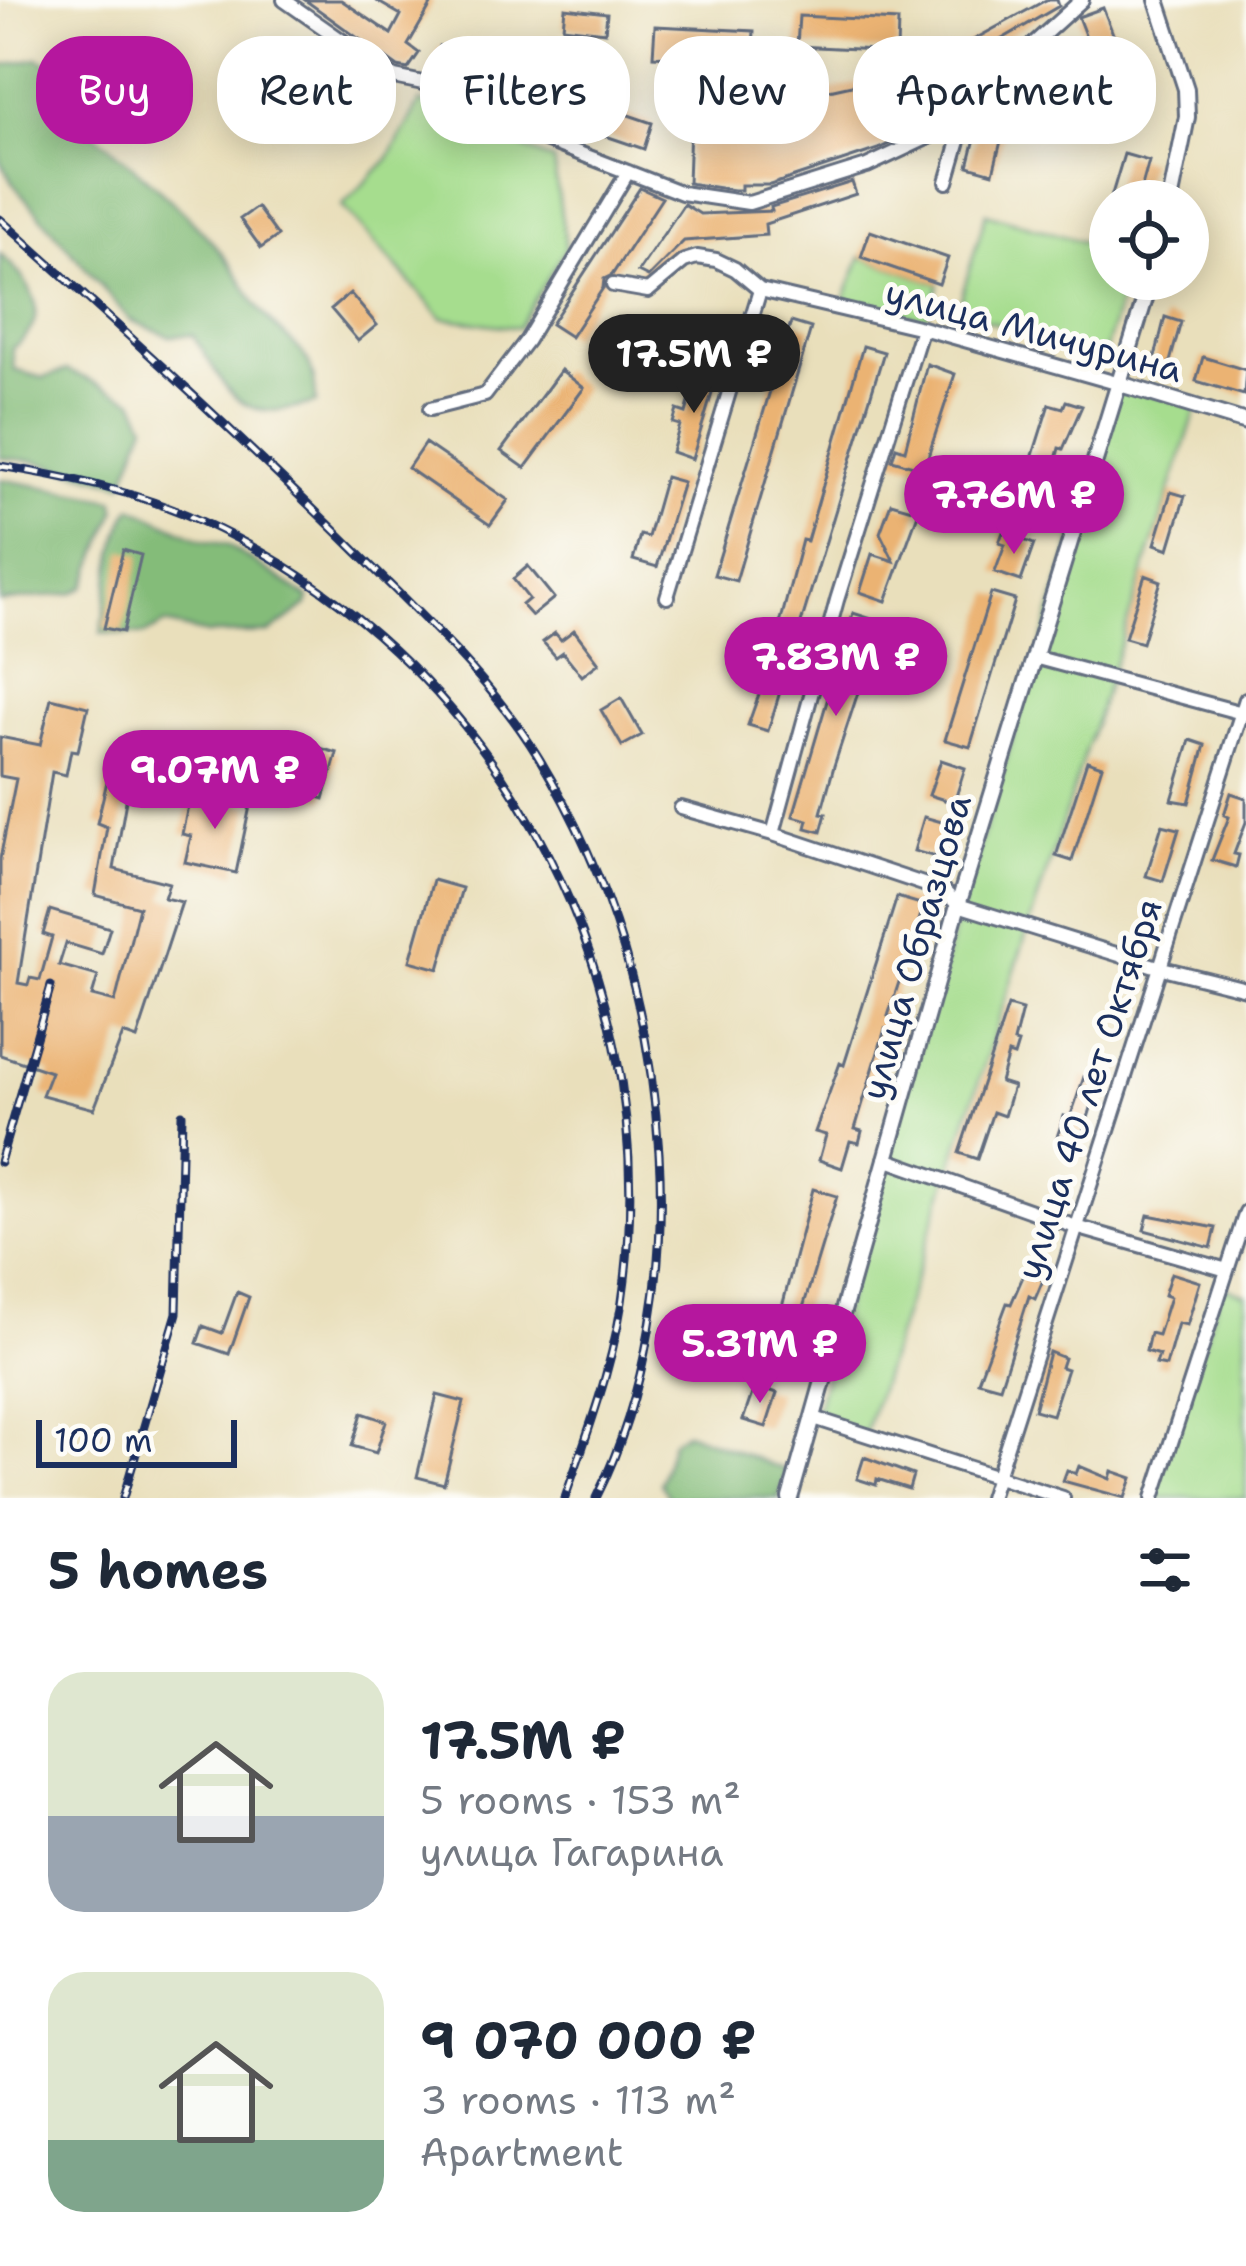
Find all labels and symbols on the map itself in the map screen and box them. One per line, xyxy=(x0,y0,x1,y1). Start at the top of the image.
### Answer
street label: улица Мичурина xyxy=(880,268,1188,394)
pin: 17.5M ₽ xyxy=(583,314,805,416)
pin: 7.76M ₽ xyxy=(903,455,1125,557)
pin: 7.83M ₽ xyxy=(725,617,947,719)
pin: 9.07M ₽ xyxy=(104,730,326,832)
street label: улица Образцова xyxy=(849,789,983,1105)
street label: улица 40 лет Октября xyxy=(1004,892,1174,1286)
pin: 5.31M ₽ xyxy=(649,1304,871,1406)
scale bar xyxy=(36,1414,237,1467)

